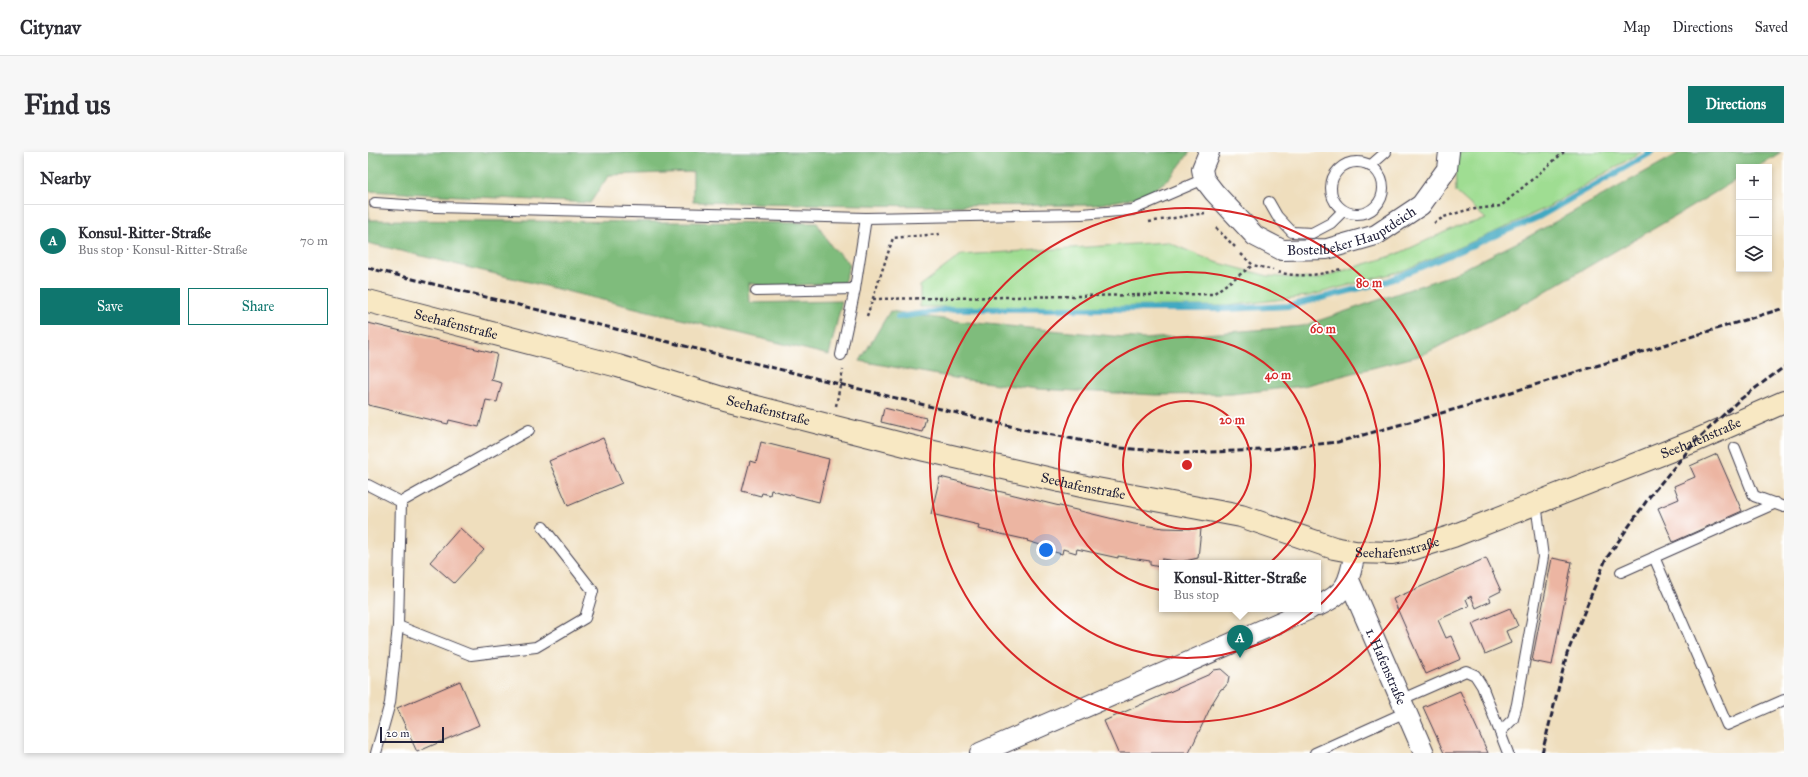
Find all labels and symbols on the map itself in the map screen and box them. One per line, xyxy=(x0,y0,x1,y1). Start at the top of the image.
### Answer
street label: Bostelbeker Hauptdeich xyxy=(1287,202,1419,258)
text: 80 m xyxy=(1356,276,1383,290)
street label: Seehafenstraße xyxy=(412,305,500,343)
text: 60 m xyxy=(1310,322,1337,336)
text: 40 m xyxy=(1265,368,1292,383)
street label: Seehafenstraße xyxy=(725,391,812,429)
text: 20 m xyxy=(1219,413,1246,427)
street label: Seehafenstraße xyxy=(1658,413,1744,462)
centre of rings xyxy=(1180,458,1194,472)
street label: Seehafenstraße xyxy=(1039,468,1127,503)
street label: Seehafenstraße xyxy=(1355,532,1442,562)
your location xyxy=(1036,540,1056,560)
pin: A xyxy=(1227,625,1253,658)
street label: 1. Hafenstraße xyxy=(1362,625,1411,707)
scale bar xyxy=(380,725,444,744)

